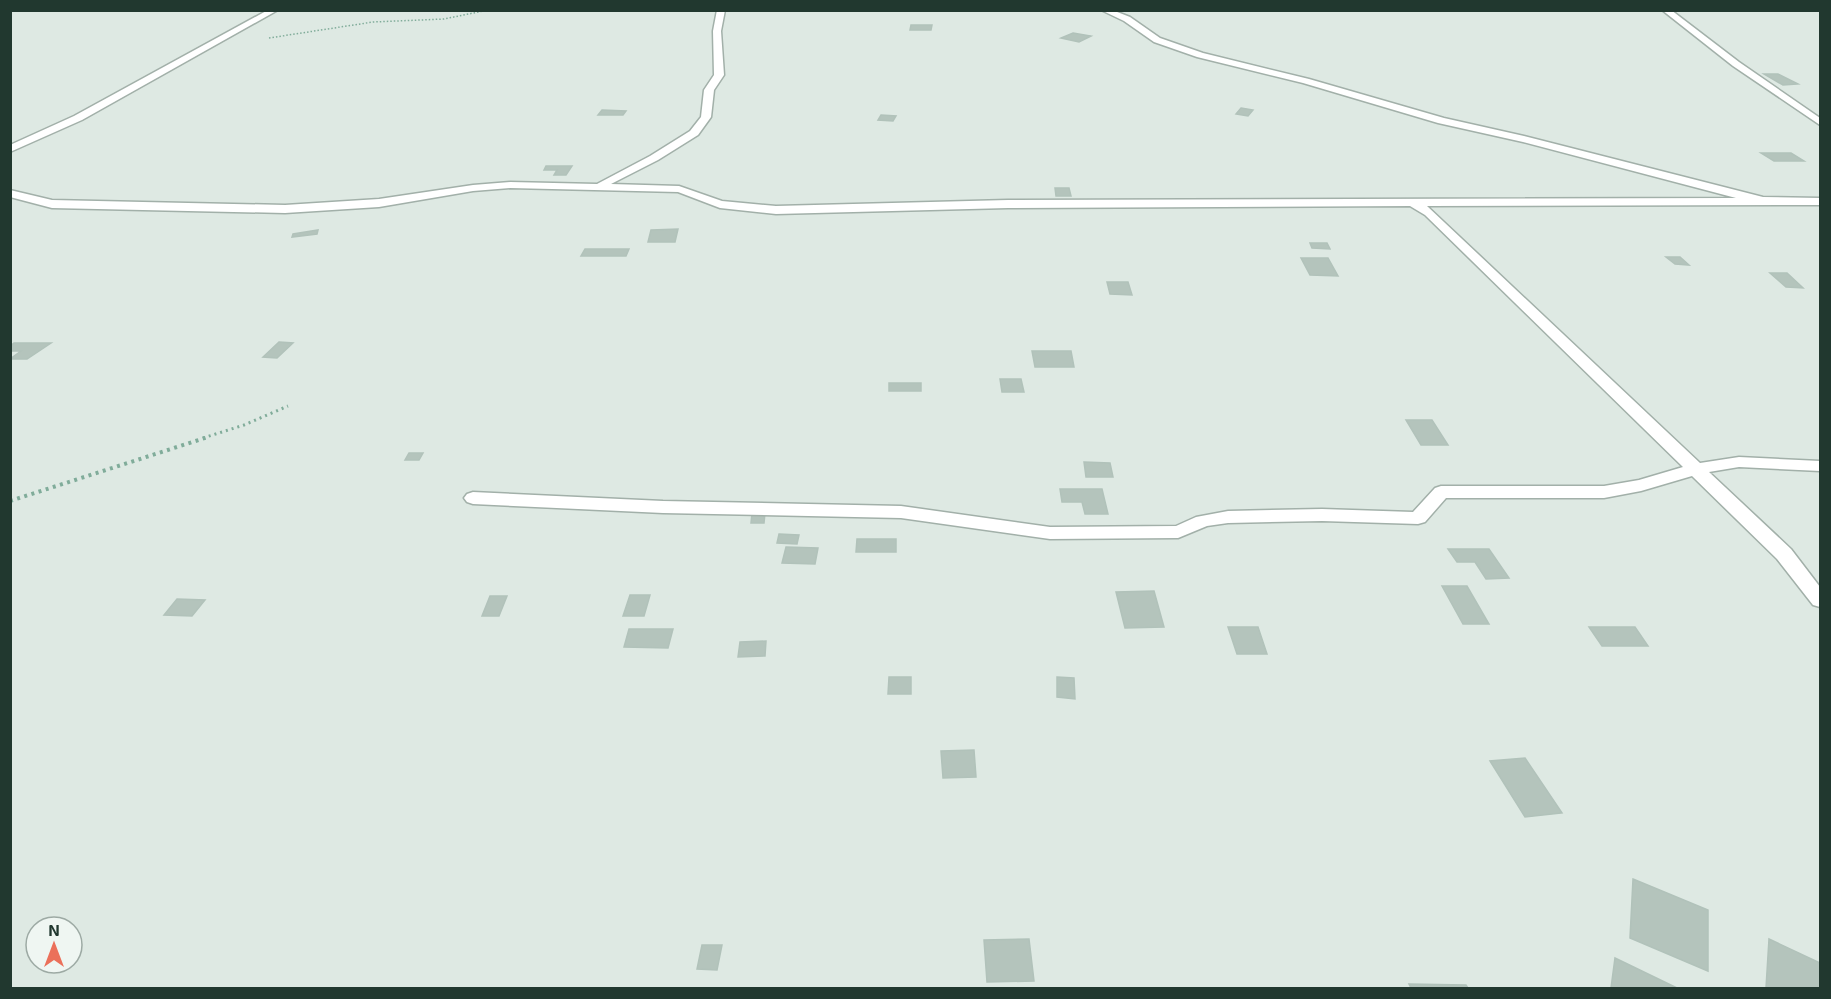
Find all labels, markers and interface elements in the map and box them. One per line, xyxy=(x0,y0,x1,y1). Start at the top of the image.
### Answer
north arrow xyxy=(24,915,84,975)
text: N xyxy=(48,920,60,939)

